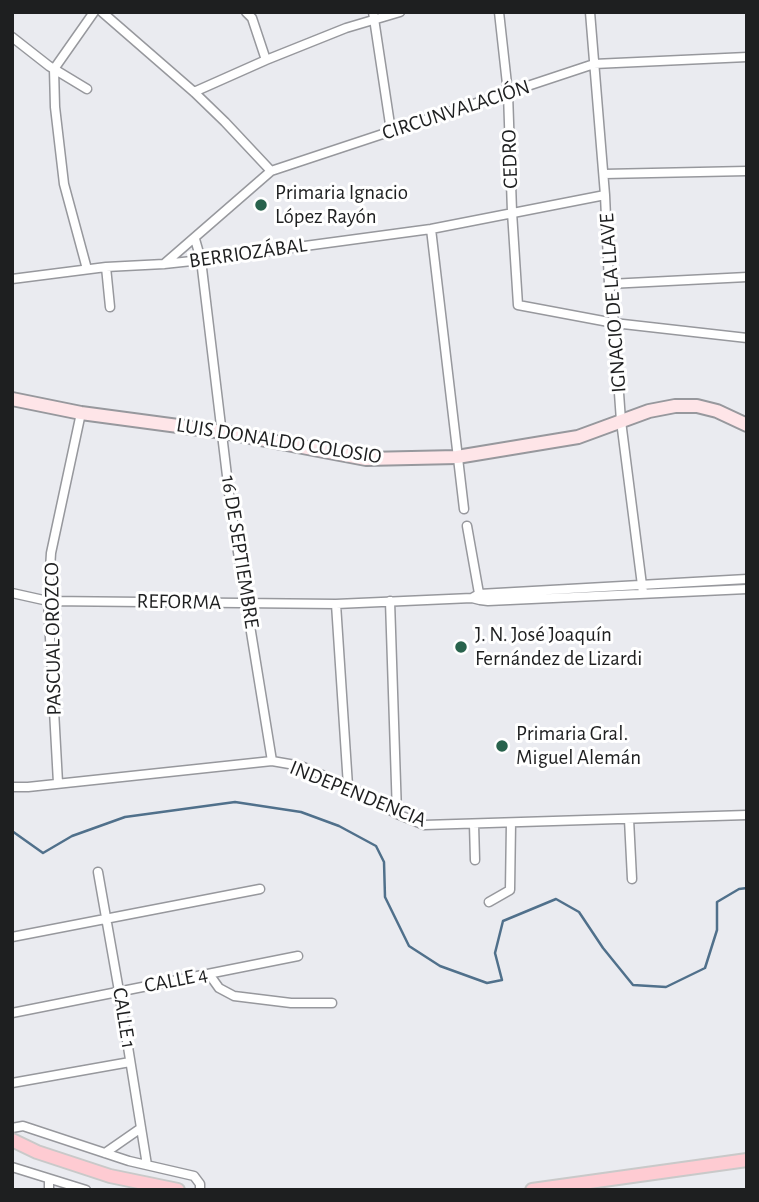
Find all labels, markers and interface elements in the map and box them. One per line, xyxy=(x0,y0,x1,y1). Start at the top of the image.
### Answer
street label: CIRCUNVALACIÓN xyxy=(379,74,533,146)
street label: CEDRO xyxy=(496,129,524,189)
place label: Primaria Ignacio López Rayón xyxy=(275,180,408,230)
marker: Primaria Ignacio López Rayón xyxy=(253,197,269,213)
street label: IGNACIO DE LA LLAVE xyxy=(594,213,632,393)
street label: BERRIOZÁBAL xyxy=(187,232,309,274)
street label: LUIS DONALDO COLOSIO xyxy=(175,412,383,470)
street label: 16 DE SEPTIEMBRE xyxy=(215,474,265,630)
street label: PASCUAL OROZCO xyxy=(39,562,67,716)
street label: REFORMA xyxy=(137,589,221,615)
place label: J. N. José Joaquín Fernández de Lizardi xyxy=(475,622,642,672)
marker: J. N. José Joaquín Fernández de Lizardi xyxy=(453,639,469,655)
place label: Primaria Gral. Miguel Alemán xyxy=(516,721,641,771)
marker: Primaria Gral. Miguel Alemán xyxy=(494,738,510,754)
street label: INDEPENDENCIA xyxy=(286,755,430,833)
street label: CALLE 4 xyxy=(142,962,210,998)
street label: CALLE 1 xyxy=(107,986,141,1050)

